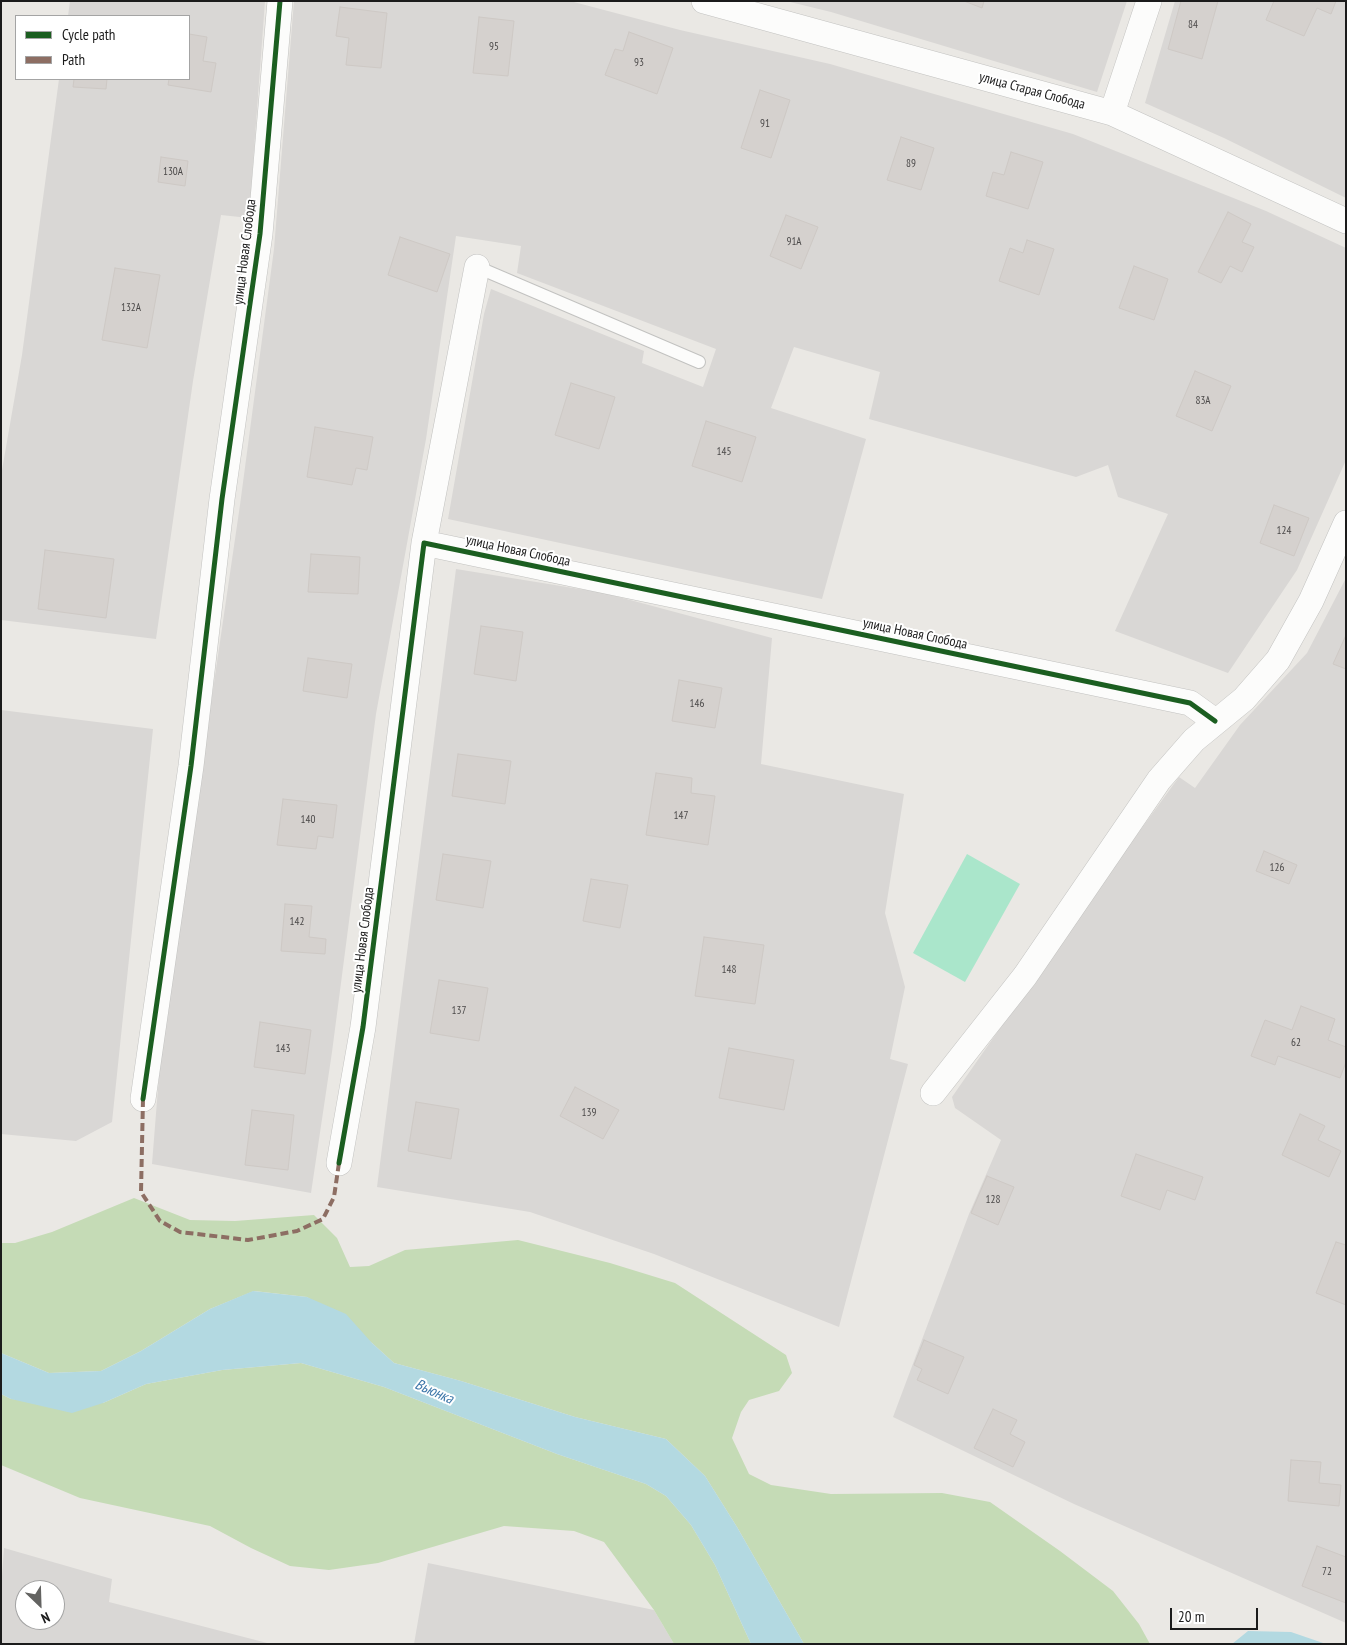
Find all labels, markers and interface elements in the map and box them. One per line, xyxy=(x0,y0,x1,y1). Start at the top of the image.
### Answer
legend xyxy=(15,15,190,80)
house number: 84 xyxy=(1188,18,1198,32)
text: Cycle path xyxy=(62,25,115,44)
house number: 95 xyxy=(489,40,499,54)
text: Path xyxy=(62,50,85,69)
house number: 93 xyxy=(634,56,644,70)
street label: улица Старая Слобода xyxy=(977,69,1087,113)
house number: 91 xyxy=(760,117,770,131)
house number: 89 xyxy=(906,157,916,171)
house number: 130А xyxy=(163,165,183,179)
street label: улица Новая Слобода xyxy=(230,198,260,306)
house number: 91А xyxy=(786,235,802,249)
house number: 132А xyxy=(121,301,141,315)
house number: 83А xyxy=(1195,394,1211,408)
house number: 145 xyxy=(717,445,731,459)
house number: 124 xyxy=(1277,524,1291,538)
street label: улица Новая Слобода xyxy=(464,532,572,570)
street label: улица Новая Слобода xyxy=(861,615,969,653)
house number: 146 xyxy=(690,697,704,711)
house number: 147 xyxy=(674,809,688,823)
house number: 140 xyxy=(301,813,315,827)
house number: 126 xyxy=(1270,861,1284,875)
street label: улица Новая Слобода xyxy=(348,886,378,994)
house number: 142 xyxy=(290,915,304,929)
house number: 148 xyxy=(722,963,736,977)
house number: 137 xyxy=(452,1004,466,1018)
house number: 62 xyxy=(1291,1036,1301,1050)
house number: 143 xyxy=(276,1042,290,1056)
house number: 139 xyxy=(582,1106,596,1120)
house number: 128 xyxy=(986,1193,1000,1207)
water label: Вьюнка xyxy=(412,1376,456,1408)
house number: 72 xyxy=(1322,1565,1332,1579)
north arrow xyxy=(15,1580,65,1630)
scale bar xyxy=(1172,1598,1260,1630)
text: 20 m xyxy=(1178,1607,1204,1626)
text: N xyxy=(39,1608,53,1628)

